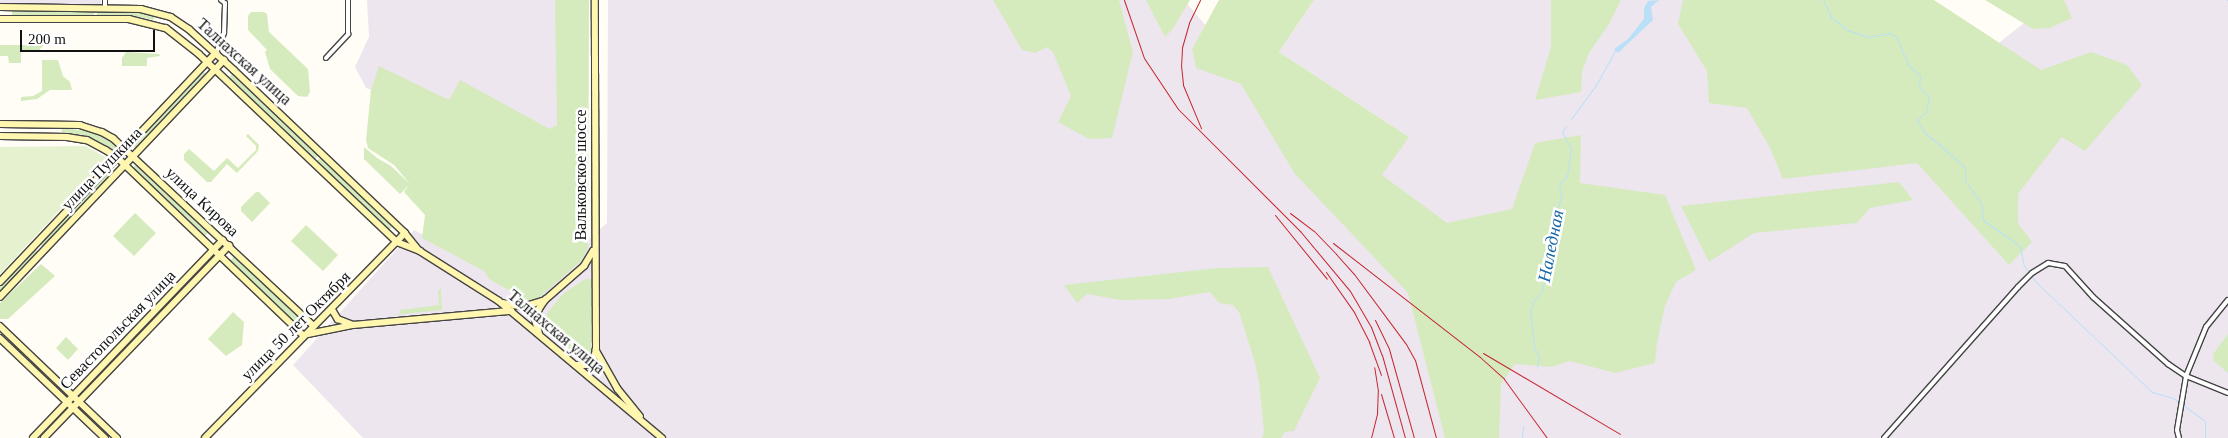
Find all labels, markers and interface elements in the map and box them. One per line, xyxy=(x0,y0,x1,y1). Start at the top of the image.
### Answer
street label: Талнахская улица xyxy=(193,15,295,109)
scale bar xyxy=(22,20,158,52)
text: 200 m xyxy=(28,31,66,47)
street label: Вальковское шоссе xyxy=(571,109,591,241)
street label: улица Пушкина xyxy=(58,124,146,214)
street label: улица Кирова xyxy=(161,163,243,241)
water label: Наледная xyxy=(1533,208,1569,284)
street label: Севастопольская улица xyxy=(56,266,180,394)
street label: улица 50 лет Октября xyxy=(237,267,355,385)
street label: Талнахская улица xyxy=(504,286,608,378)

